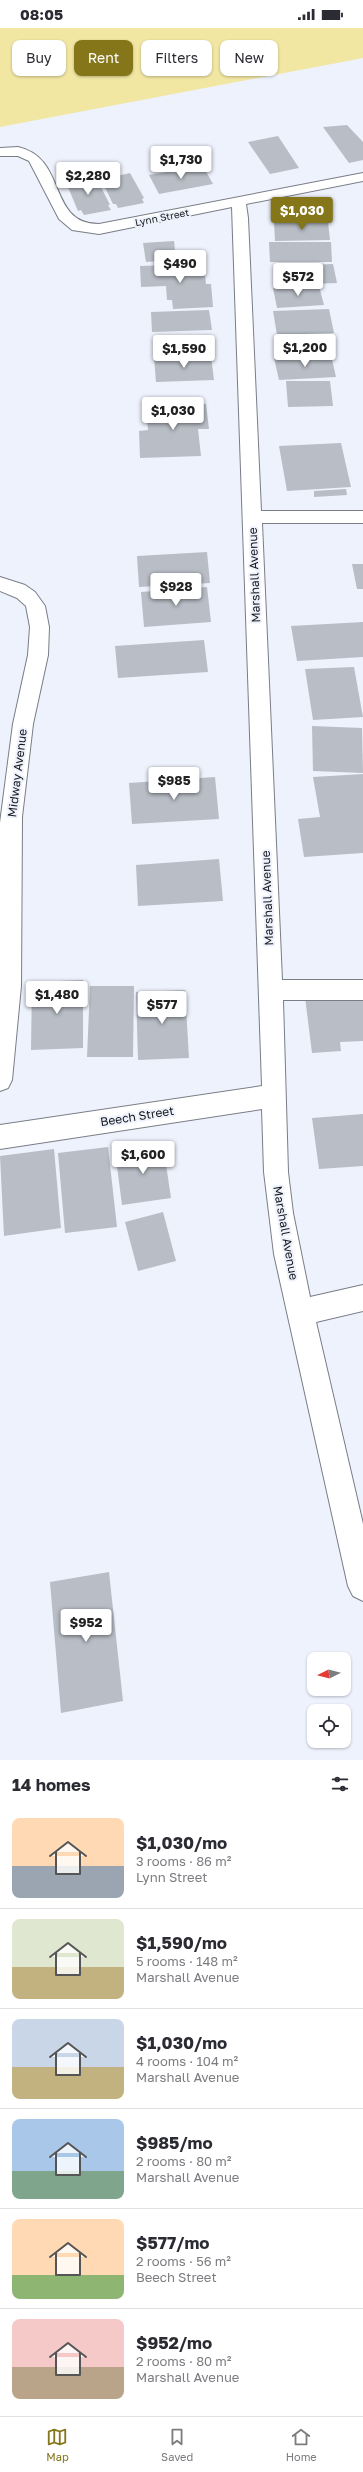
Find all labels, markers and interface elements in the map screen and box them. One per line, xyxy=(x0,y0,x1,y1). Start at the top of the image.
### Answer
text: 08:05 xyxy=(20,5,63,23)
chip: Buy xyxy=(12,40,66,76)
chip: Rent xyxy=(74,40,133,76)
chip: Filters xyxy=(141,40,212,76)
chip: New xyxy=(220,40,278,76)
pin: $1,730 xyxy=(148,146,214,180)
text: $1,730 xyxy=(159,151,203,167)
pin: $2,280 xyxy=(55,162,121,196)
text: $2,280 xyxy=(65,167,111,183)
pin: $1,030 xyxy=(269,197,335,231)
text: $1,030 xyxy=(280,202,324,218)
street label: Lynn Street xyxy=(134,206,190,228)
pin: $490 xyxy=(156,250,204,284)
text: $490 xyxy=(163,255,197,271)
pin: $572 xyxy=(274,263,322,297)
text: $572 xyxy=(282,268,314,284)
pin: $1,200 xyxy=(272,334,338,368)
pin: $1,590 xyxy=(151,335,217,369)
text: $1,200 xyxy=(283,339,327,355)
text: $1,590 xyxy=(162,340,206,356)
pin: $1,030 xyxy=(140,397,206,431)
text: $1,030 xyxy=(151,402,195,418)
street label: Marshall Avenue xyxy=(245,527,263,623)
pin: $928 xyxy=(152,573,200,607)
text: $928 xyxy=(159,578,193,594)
street label: Midway Avenue xyxy=(4,728,30,818)
pin: $985 xyxy=(150,767,198,801)
text: $985 xyxy=(157,772,191,788)
street label: Marshall Avenue xyxy=(258,850,276,946)
pin: $1,480 xyxy=(24,981,90,1015)
text: $1,480 xyxy=(35,986,79,1002)
pin: $577 xyxy=(138,991,186,1025)
text: $577 xyxy=(147,996,177,1012)
street label: Beech Street xyxy=(99,1103,175,1129)
pin: $1,600 xyxy=(110,1141,176,1175)
text: $1,600 xyxy=(121,1146,165,1162)
street label: Marshall Avenue xyxy=(270,1185,302,1281)
pin: $952 xyxy=(62,1609,110,1643)
text: $952 xyxy=(70,1614,102,1630)
north arrow xyxy=(307,1652,351,1696)
map controls xyxy=(307,1652,351,1748)
button: locate xyxy=(307,1704,351,1748)
icon: filters xyxy=(329,1773,351,1795)
text: 14 homes xyxy=(12,1774,91,1795)
text: $1,030/mo xyxy=(136,1832,227,1853)
icon: home xyxy=(44,1834,92,1882)
text: 3 rooms · 86 m² xyxy=(136,1853,231,1869)
text: Lynn Street xyxy=(136,1869,207,1885)
text: $1,590/mo xyxy=(136,1932,227,1953)
icon: home xyxy=(44,1935,92,1983)
text: 5 rooms · 148 m² xyxy=(136,1953,238,1969)
text: Marshall Avenue xyxy=(136,1969,239,1985)
text: $1,030/mo xyxy=(136,2032,227,2053)
icon: home xyxy=(44,2035,92,2083)
text: 4 rooms · 104 m² xyxy=(136,2053,238,2069)
text: Marshall Avenue xyxy=(136,2069,239,2085)
text: $985/mo xyxy=(136,2132,213,2153)
icon: home xyxy=(44,2135,92,2183)
text: 2 rooms · 80 m² xyxy=(136,2153,232,2169)
text: Marshall Avenue xyxy=(136,2169,239,2185)
text: $577/mo xyxy=(136,2232,210,2253)
icon: home xyxy=(44,2235,92,2283)
text: 2 rooms · 56 m² xyxy=(136,2253,231,2269)
text: Beech Street xyxy=(136,2269,217,2285)
text: $952/mo xyxy=(136,2332,212,2353)
icon: home xyxy=(44,2335,92,2383)
text: 2 rooms · 80 m² xyxy=(136,2353,232,2369)
text: Marshall Avenue xyxy=(136,2369,239,2385)
tab: Map xyxy=(46,2426,69,2463)
tab: Saved xyxy=(161,2426,193,2463)
tab: Home xyxy=(286,2426,317,2463)

